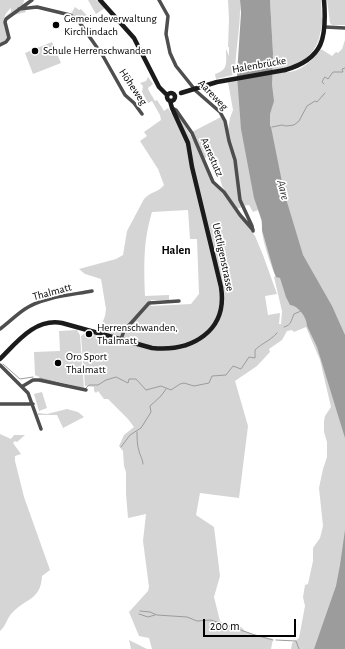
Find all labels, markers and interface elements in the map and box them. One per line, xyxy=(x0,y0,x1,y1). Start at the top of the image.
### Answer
place label: Gemeindeverwaltung Kirchlindach xyxy=(64,12,157,38)
marker: Gemeindeverwaltung Kirchlindach xyxy=(51,20,61,30)
place label: Schule Herrenschwanden xyxy=(43,44,152,58)
marker: Schule Herrenschwanden xyxy=(30,46,40,56)
street label: Halenbrücke xyxy=(231,54,287,76)
street label: Höheweg xyxy=(116,66,150,108)
street label: Aareweg xyxy=(195,77,231,113)
street label: Aarestutz xyxy=(198,136,226,178)
water label: Aare xyxy=(274,179,292,201)
street label: Uettligenstrasse xyxy=(209,222,237,292)
district label: Halen xyxy=(161,243,191,257)
street label: Thalmatt xyxy=(31,280,73,304)
place label: Herrenschwanden, Thalmatt xyxy=(97,321,178,347)
marker: Herrenschwanden, Thalmatt xyxy=(84,329,94,339)
place label: Oro Sport Thalmatt xyxy=(66,350,107,376)
marker: Oro Sport Thalmatt xyxy=(53,358,63,368)
scale bar xyxy=(205,611,298,637)
text: 200 m xyxy=(210,620,240,632)

